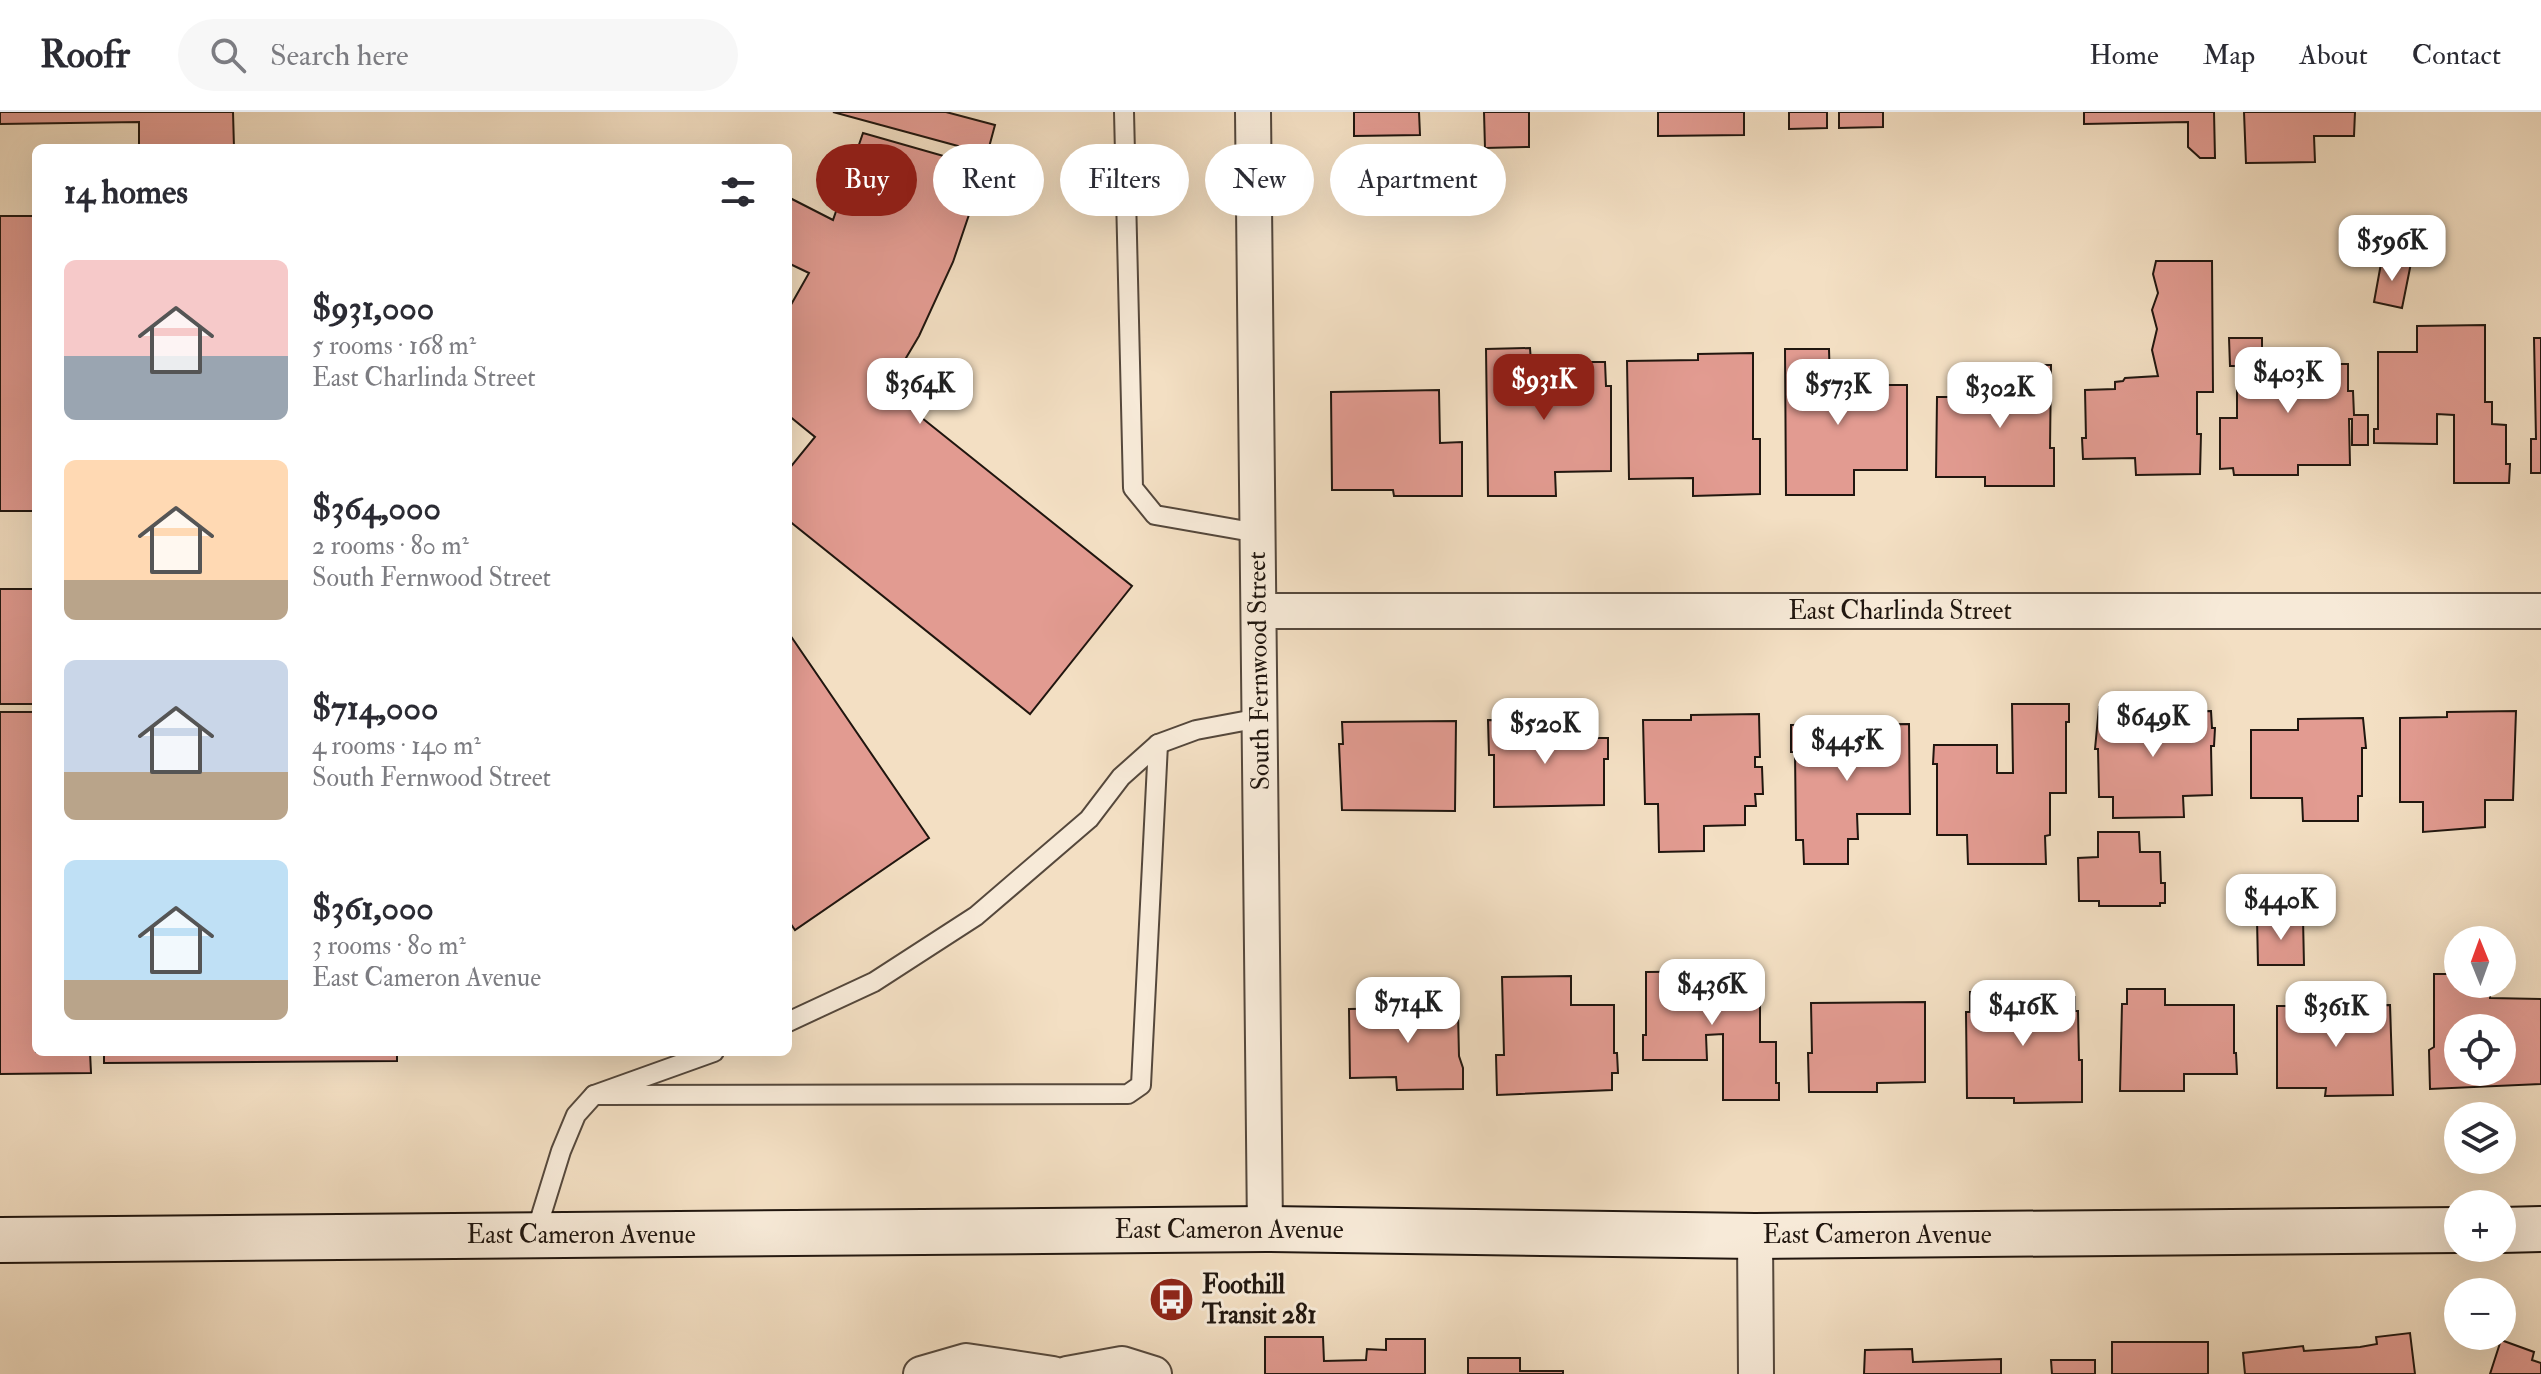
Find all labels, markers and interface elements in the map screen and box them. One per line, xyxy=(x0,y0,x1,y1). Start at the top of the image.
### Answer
search box xyxy=(178,19,738,91)
text: Roofr xyxy=(40,31,130,79)
icon: search xyxy=(206,33,250,77)
text: Search here xyxy=(270,37,409,74)
text: Home xyxy=(2089,38,2159,73)
text: Map xyxy=(2203,38,2255,73)
text: About xyxy=(2299,38,2368,73)
text: Contact xyxy=(2412,38,2501,73)
chip: Buy xyxy=(816,144,917,216)
chip: Rent xyxy=(933,144,1044,216)
chip: Filters xyxy=(1060,144,1189,216)
chip: New xyxy=(1205,144,1314,216)
chip: Apartment xyxy=(1330,144,1506,216)
icon: filters xyxy=(716,170,760,214)
text: 14 homes xyxy=(64,171,188,214)
pin: $596K xyxy=(2336,215,2448,283)
text: $596K xyxy=(2357,225,2427,257)
text: $931,000 xyxy=(312,287,434,330)
icon: home xyxy=(128,292,224,388)
text: 5 rooms · 168 m² xyxy=(312,330,476,362)
pin: $403K xyxy=(2232,347,2344,415)
pin: $931K xyxy=(1488,354,1600,422)
text: $403K xyxy=(2253,357,2323,389)
pin: $364K xyxy=(864,358,976,426)
pin: $573K xyxy=(1782,359,1894,427)
text: East Charlinda Street xyxy=(312,362,536,394)
pin: $302K xyxy=(1944,362,2056,430)
text: $931K xyxy=(1511,364,1577,396)
text: $364K xyxy=(885,368,955,400)
text: $573K xyxy=(1805,369,1871,401)
text: $302K xyxy=(1965,372,2035,404)
text: $364,000 xyxy=(312,487,441,530)
icon: home xyxy=(128,492,224,588)
text: 2 rooms · 80 m² xyxy=(312,530,469,562)
street label: South Fernwood Street xyxy=(1241,551,1277,791)
text: South Fernwood Street xyxy=(312,562,551,594)
street label: East Charlinda Street xyxy=(1788,595,2012,627)
text: $714,000 xyxy=(312,687,438,730)
pin: $649K xyxy=(2097,691,2209,759)
icon: home xyxy=(128,692,224,788)
pin: $520K xyxy=(1489,698,1601,766)
text: $649K xyxy=(2116,701,2190,733)
text: $520K xyxy=(1510,708,1580,740)
pin: $445K xyxy=(1791,715,1903,783)
text: $445K xyxy=(1811,725,1883,757)
text: 4 rooms · 140 m² xyxy=(312,730,481,762)
text: South Fernwood Street xyxy=(312,762,551,794)
pin: $440K xyxy=(2225,874,2337,942)
text: $440K xyxy=(2244,884,2318,916)
text: $361,000 xyxy=(312,887,434,930)
icon: home xyxy=(128,892,224,988)
north arrow xyxy=(2444,926,2516,998)
map controls xyxy=(2444,926,2516,1350)
text: 3 rooms · 80 m² xyxy=(312,930,466,962)
pin: $436K xyxy=(1656,959,1768,1027)
text: East Cameron Avenue xyxy=(312,962,541,994)
text: $436K xyxy=(1677,969,1747,1001)
pin: $714K xyxy=(1352,977,1464,1045)
pin: $416K xyxy=(1967,980,2079,1048)
pin: $361K xyxy=(2280,981,2392,1049)
text: $714K xyxy=(1374,987,1442,1019)
text: $416K xyxy=(1988,990,2058,1022)
text: $361K xyxy=(2303,991,2369,1023)
button: locate xyxy=(2444,1014,2516,1086)
button: layers xyxy=(2444,1102,2516,1174)
button: + xyxy=(2444,1190,2516,1262)
street label: East Cameron Avenue xyxy=(1114,1214,1344,1246)
street label: East Cameron Avenue xyxy=(466,1219,696,1251)
street label: East Cameron Avenue xyxy=(1762,1219,1992,1251)
place label: Foothill Transit 281 xyxy=(1201,1269,1317,1331)
bus stop icon: Foothill Transit 281 xyxy=(1147,1276,1195,1324)
button: − xyxy=(2444,1278,2516,1350)

